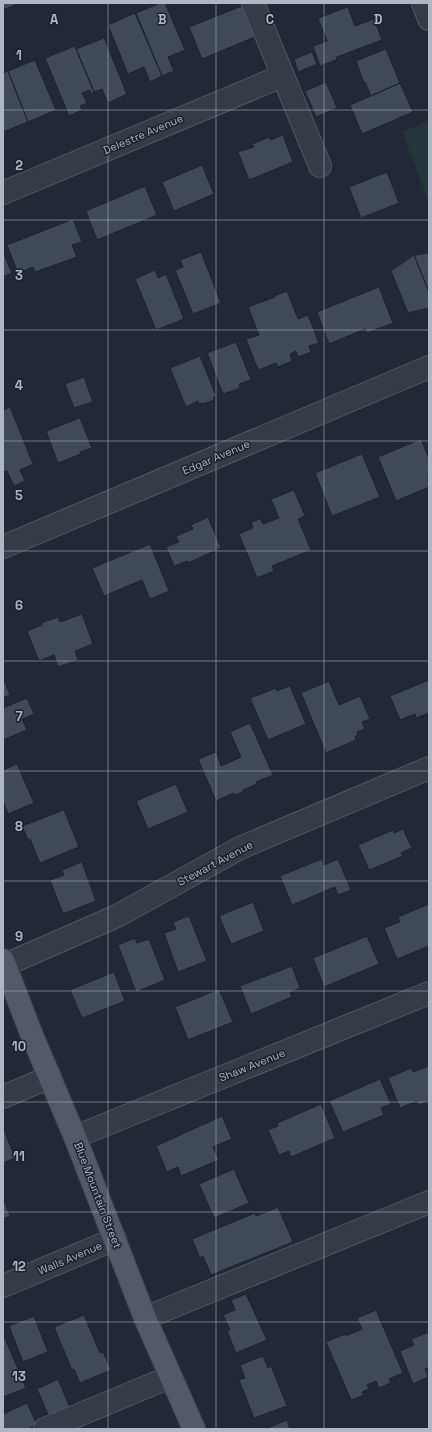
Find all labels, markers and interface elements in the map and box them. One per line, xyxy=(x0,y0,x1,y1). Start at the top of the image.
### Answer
text: A xyxy=(50,11,59,28)
text: B xyxy=(158,11,167,28)
text: C xyxy=(266,11,274,28)
text: D xyxy=(374,11,383,28)
text: 1 xyxy=(16,47,22,64)
street label: Delestre Avenue xyxy=(101,111,185,157)
text: 2 xyxy=(15,157,23,174)
text: 3 xyxy=(15,267,23,284)
text: 4 xyxy=(15,377,23,394)
street label: Edgar Avenue xyxy=(180,436,252,478)
text: 5 xyxy=(15,487,23,504)
text: 6 xyxy=(15,597,23,614)
text: 7 xyxy=(15,708,23,725)
text: 8 xyxy=(15,818,23,835)
street label: Stewart Avenue xyxy=(175,837,255,889)
text: 9 xyxy=(15,928,23,945)
text: 10 xyxy=(12,1038,26,1055)
street label: Shaw Avenue xyxy=(217,1045,287,1085)
street label: Blue Mountain Street xyxy=(71,1140,125,1250)
text: 11 xyxy=(13,1148,25,1165)
street label: Walls Avenue xyxy=(36,1238,104,1278)
text: 12 xyxy=(12,1258,26,1275)
text: 13 xyxy=(12,1368,26,1385)

